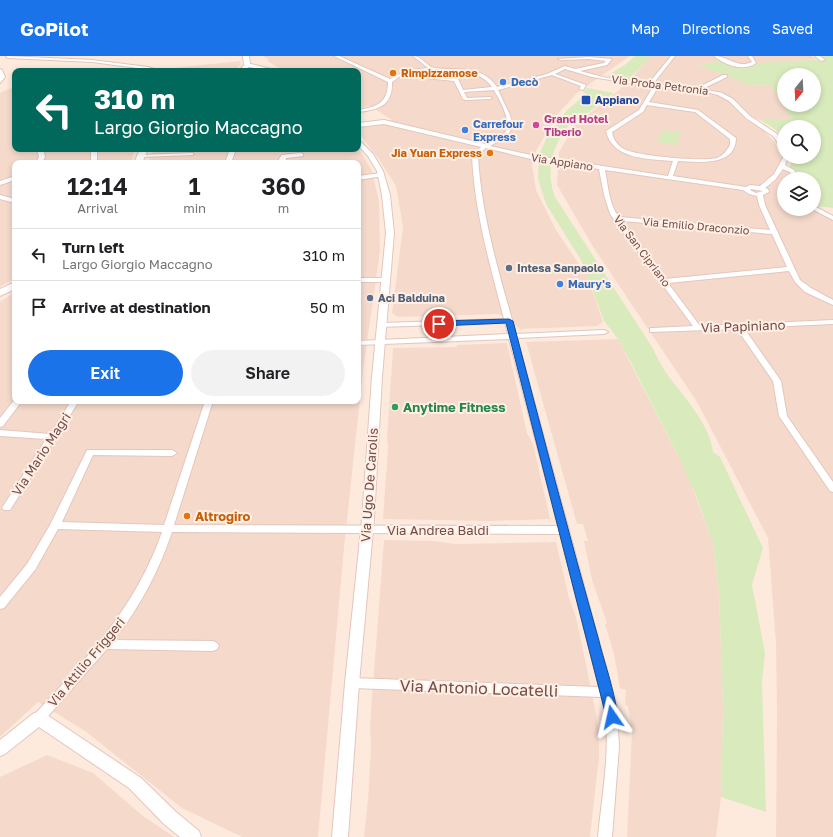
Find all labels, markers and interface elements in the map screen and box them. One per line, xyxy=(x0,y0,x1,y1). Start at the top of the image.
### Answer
text: GoPilot xyxy=(20,17,88,40)
text: Map xyxy=(631,20,660,37)
text: Directions xyxy=(682,20,750,37)
text: Saved xyxy=(772,20,813,37)
place label: Rimpizzamose xyxy=(401,66,478,79)
marker: Rimpizzamose xyxy=(388,68,398,78)
north arrow xyxy=(777,68,821,112)
map controls xyxy=(777,68,821,216)
street label: Via Proba Petronia xyxy=(611,72,709,97)
place label: Decò xyxy=(511,75,539,88)
marker: Decò xyxy=(498,77,508,87)
text: 310 m xyxy=(94,82,175,115)
icon: left xyxy=(28,84,80,136)
place label: Appiano xyxy=(595,93,639,106)
marker: Appiano xyxy=(580,94,592,106)
place label: Grand Hotel Tiberio xyxy=(544,112,609,138)
text: Largo Giorgio Maccagno xyxy=(94,116,303,138)
place label: Carrefour Express xyxy=(473,117,524,143)
marker: Grand Hotel Tiberio xyxy=(531,120,541,130)
button: search xyxy=(777,120,821,164)
marker: Carrefour Express xyxy=(460,125,470,135)
place label: Jia Yuan Express xyxy=(391,146,482,159)
marker: Jia Yuan Express xyxy=(485,148,495,158)
street label: Via Appiano xyxy=(530,150,594,173)
text: 12:14 xyxy=(67,171,128,200)
text: 1 xyxy=(189,171,201,200)
text: 360 xyxy=(261,171,306,200)
button: layers xyxy=(777,172,821,216)
text: Arrival xyxy=(77,200,118,216)
text: min xyxy=(183,200,206,216)
text: m xyxy=(278,200,289,216)
street label: Via San Cipriano xyxy=(611,212,674,289)
street label: Via Emilio Draconzio xyxy=(642,214,750,237)
text: Turn left xyxy=(62,238,124,256)
icon: left xyxy=(28,244,50,266)
text: 310 m xyxy=(303,246,345,264)
text: Largo Giorgio Maccagno xyxy=(62,256,213,272)
place label: Intesa Sanpaolo xyxy=(517,261,604,274)
marker: Intesa Sanpaolo xyxy=(504,263,514,273)
place label: Maury's xyxy=(568,277,611,290)
marker: Maury's xyxy=(555,279,565,289)
place label: Aci Balduina xyxy=(378,291,445,304)
marker: Aci Balduina xyxy=(365,293,375,303)
icon: arrive xyxy=(28,296,50,318)
text: Arrive at destination xyxy=(62,298,211,316)
text: 50 m xyxy=(310,298,345,316)
pin xyxy=(422,307,456,341)
icon: arrive xyxy=(428,313,450,335)
street label: Via Papiniano xyxy=(700,317,786,335)
button: Exit xyxy=(28,350,183,396)
button: Share xyxy=(191,350,345,396)
place label: Anytime Fitness xyxy=(403,399,506,415)
marker: Anytime Fitness xyxy=(390,402,400,412)
street label: Via Mario Magri xyxy=(8,409,74,499)
street label: Via Ugo De Carolis xyxy=(357,427,381,543)
place label: Altrogiro xyxy=(195,508,251,524)
marker: Altrogiro xyxy=(182,511,192,521)
street label: Via Andrea Baldi xyxy=(387,522,489,538)
street label: Via Attilio Friggeri xyxy=(44,614,128,710)
street label: Via Antonio Locatelli xyxy=(399,675,559,701)
position arrow xyxy=(591,696,633,738)

